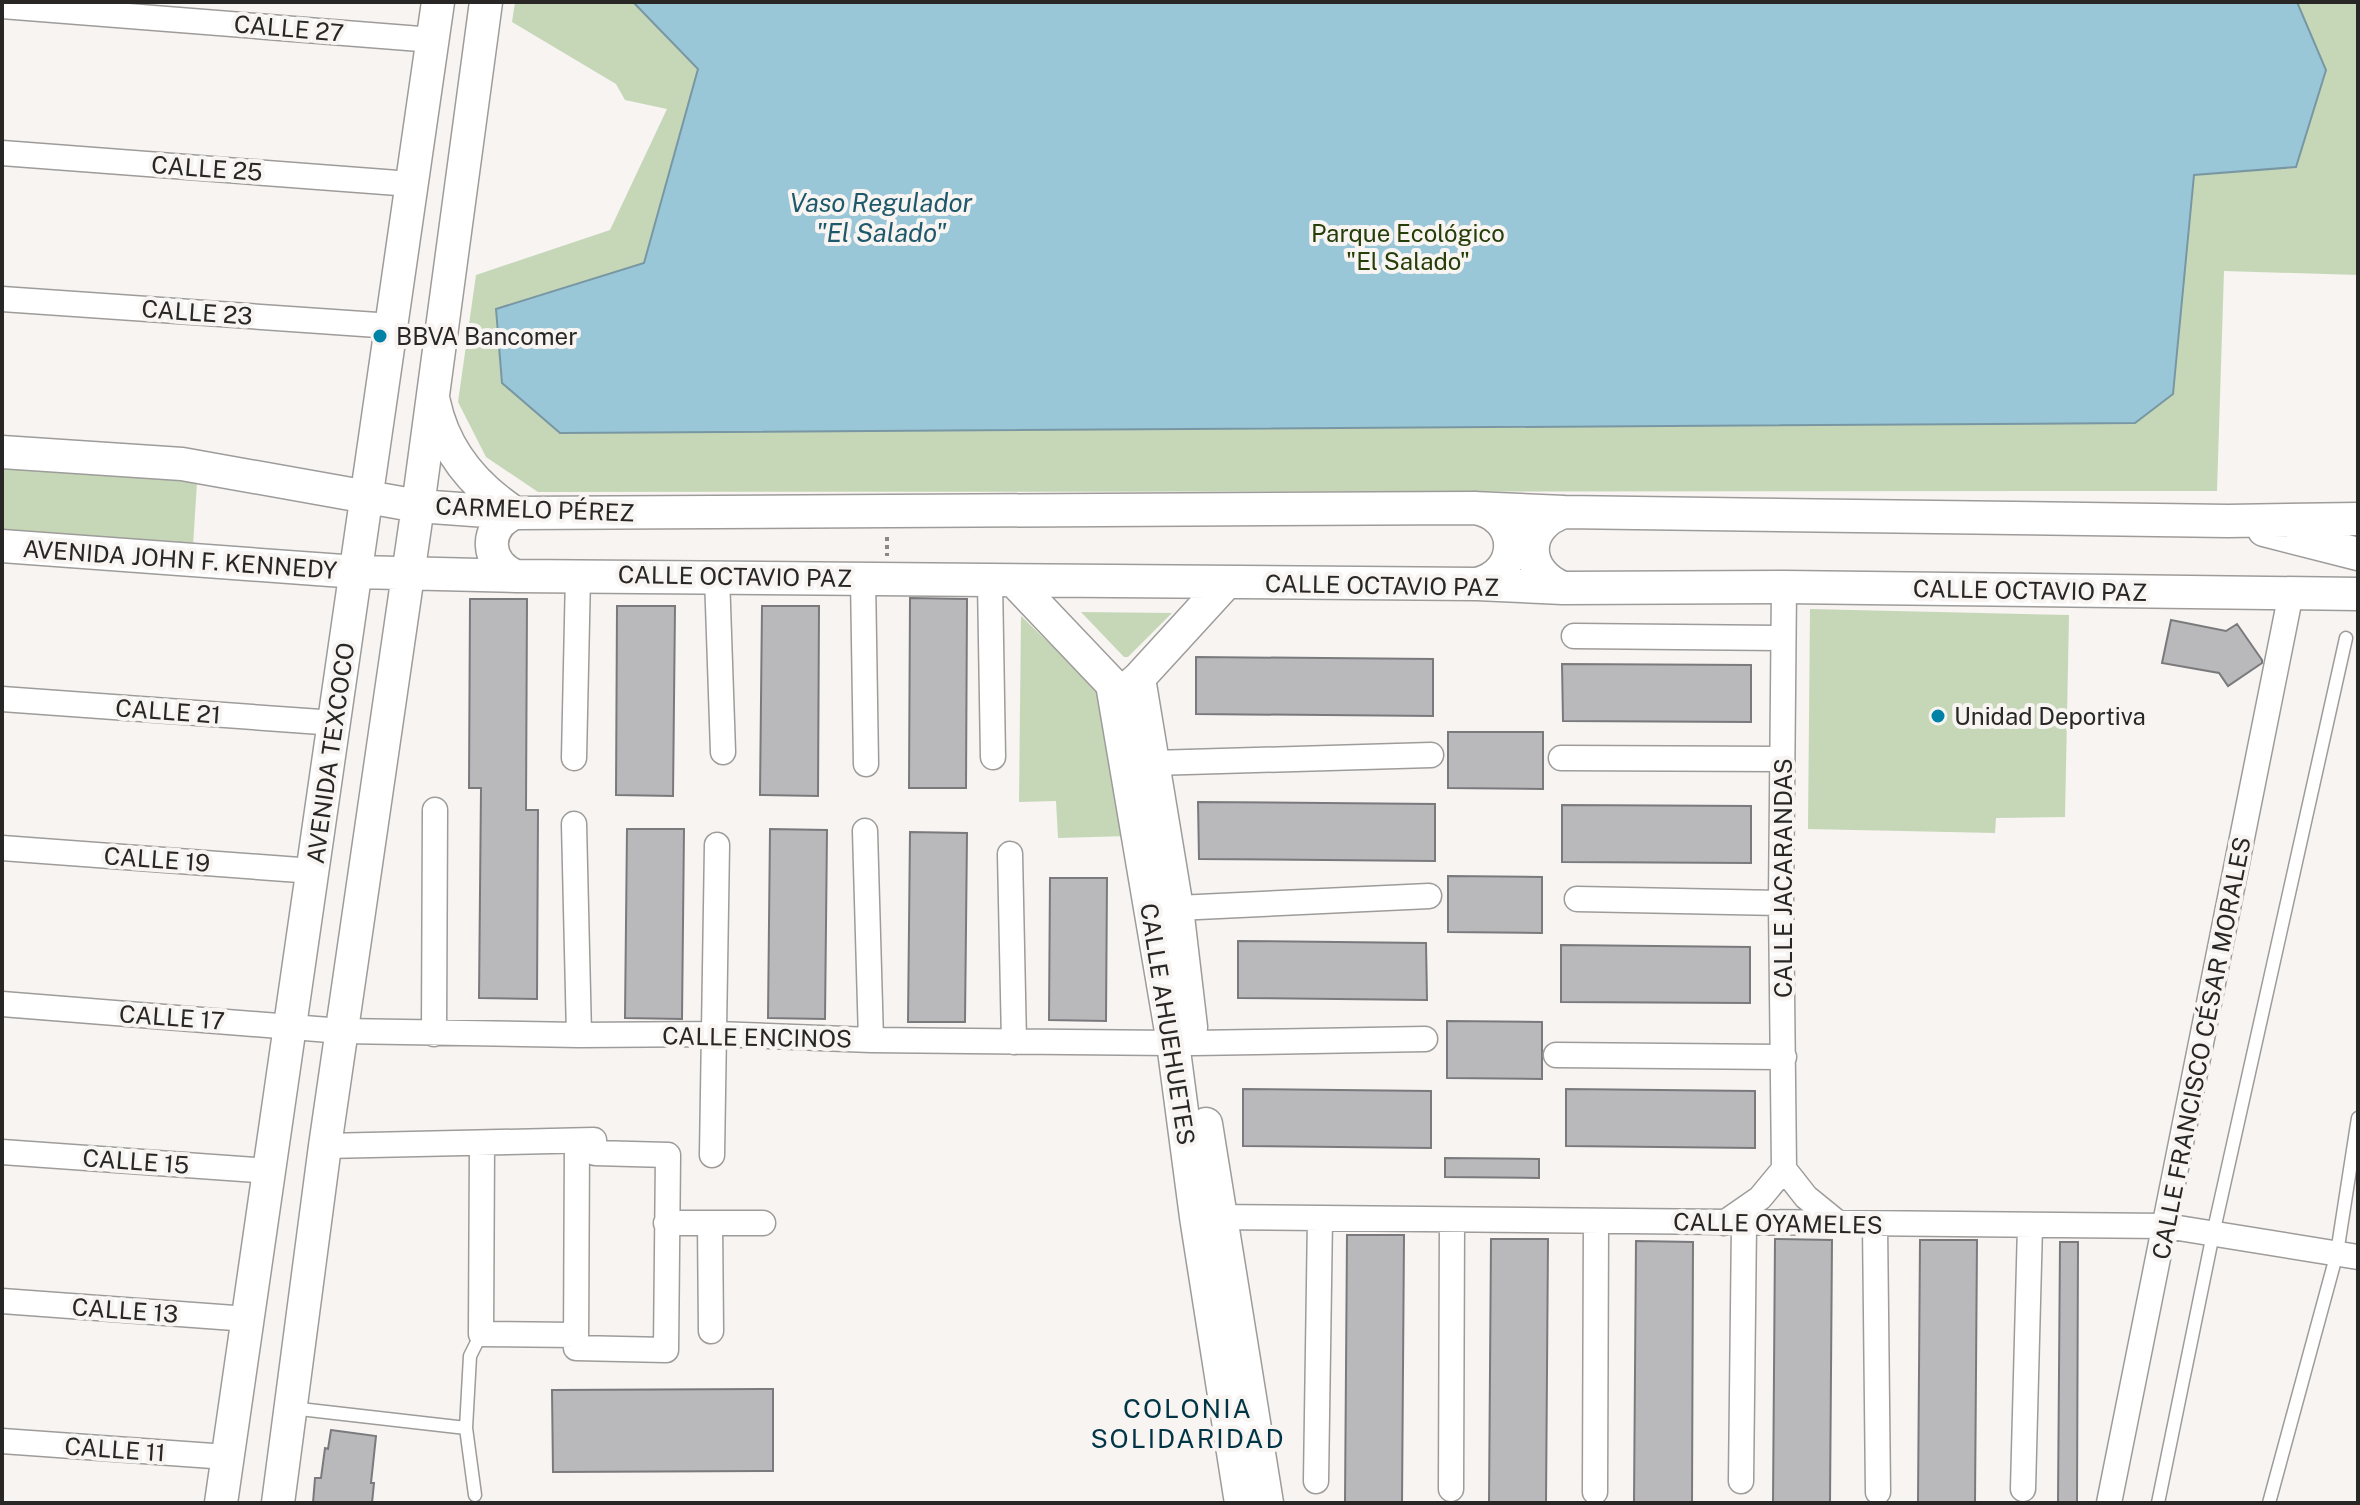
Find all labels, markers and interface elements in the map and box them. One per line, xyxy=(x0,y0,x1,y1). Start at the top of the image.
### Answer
street label: CALLE 27 xyxy=(233,9,345,47)
street label: CALLE 25 xyxy=(150,150,264,186)
water label: Vaso Regulador "El Salado" xyxy=(790,187,973,248)
park label: Parque Ecológico "El Salado" xyxy=(1311,219,1505,275)
street label: CALLE 23 xyxy=(141,294,253,330)
place label: BBVA Bancomer xyxy=(396,322,578,350)
marker: BBVA Bancomer xyxy=(371,327,389,345)
street label: CARMELO PÉREZ xyxy=(435,492,635,526)
street label: AVENIDA JOHN F. KENNEDY xyxy=(22,534,339,584)
street label: CALLE OCTAVIO PAZ xyxy=(618,560,852,592)
street label: CALLE OCTAVIO PAZ xyxy=(1265,569,1499,601)
street label: CALLE OCTAVIO PAZ xyxy=(1913,574,2147,606)
street label: AVENIDA TEXCOCO xyxy=(301,641,359,865)
street label: CALLE 21 xyxy=(114,693,222,729)
place label: Unidad Deportiva xyxy=(1954,702,2146,730)
marker: Unidad Deportiva xyxy=(1929,707,1947,725)
street label: CALLE JACARANDAS xyxy=(1769,758,1797,998)
street label: CALLE FRANCISCO CÉSAR MORALES xyxy=(2146,834,2256,1262)
street label: CALLE 19 xyxy=(103,841,211,877)
street label: CALLE AHUEHUETES xyxy=(1135,901,1201,1147)
street label: CALLE 17 xyxy=(118,999,226,1035)
street label: CALLE ENCINOS xyxy=(662,1021,852,1053)
street label: CALLE 15 xyxy=(82,1143,190,1179)
street label: CALLE OYAMELES xyxy=(1673,1207,1883,1239)
street label: CALLE 13 xyxy=(71,1292,179,1328)
district label: COLONIA SOLIDARIDAD xyxy=(1090,1393,1286,1454)
street label: CALLE 11 xyxy=(64,1432,166,1466)

